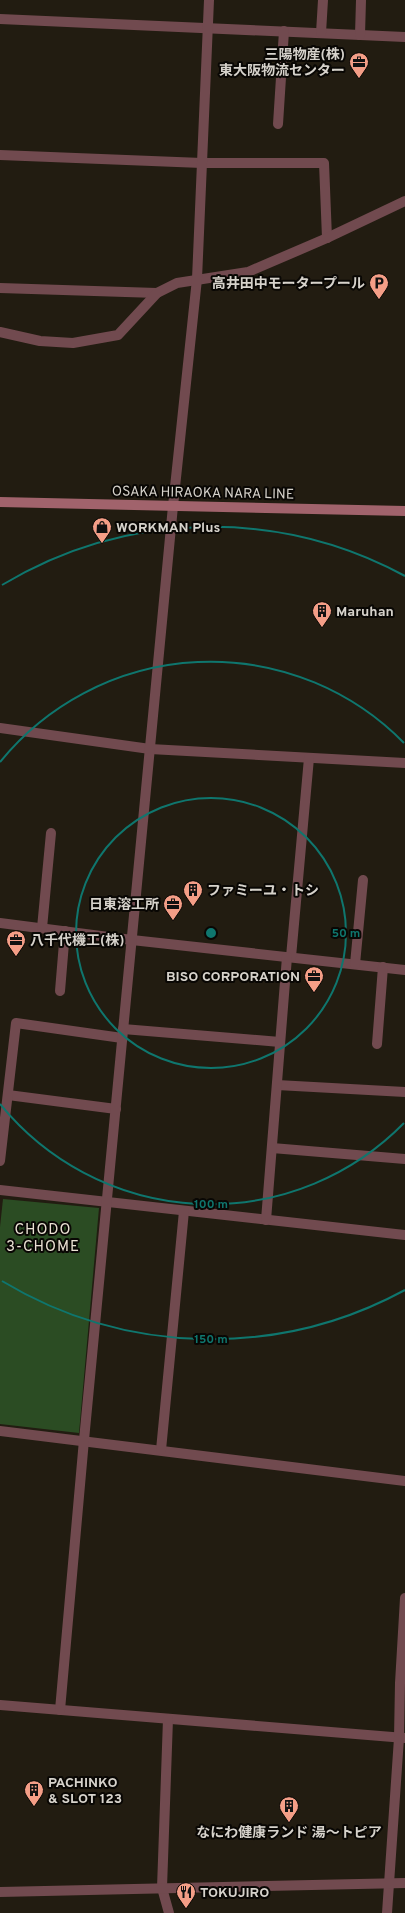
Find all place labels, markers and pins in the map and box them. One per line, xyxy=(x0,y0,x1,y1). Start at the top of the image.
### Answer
place label: 三陽物産(株) 東大阪物流センター xyxy=(219,47,345,80)
office icon: 三陽物産(株) 東大阪物流センター xyxy=(348,51,370,79)
parking icon: 高井田中モータープール xyxy=(368,272,390,300)
place label: 高井田中モータープール xyxy=(212,275,365,293)
shop icon: WORKMAN Plus xyxy=(91,516,113,544)
place label: WORKMAN Plus xyxy=(116,520,220,537)
building icon: Maruhan xyxy=(311,600,333,628)
place label: Maruhan xyxy=(336,604,394,621)
building icon: ファミーユ・トシ xyxy=(182,879,204,907)
place label: ファミーユ・トシ xyxy=(207,883,319,900)
office icon: 日東溶工所 xyxy=(162,893,184,921)
place label: 日東溶工所 xyxy=(89,897,159,914)
centre of rings xyxy=(204,926,218,940)
office icon: 八千代機工(株) xyxy=(5,929,27,957)
place label: 八千代機工(株) xyxy=(30,932,124,950)
office icon: BISO CORPORATION xyxy=(303,965,325,993)
place label: BISO CORPORATION xyxy=(166,969,300,986)
place label: PACHINKO & SLOT 123 xyxy=(48,1775,122,1808)
building icon: PACHINKO & SLOT 123 xyxy=(23,1779,45,1807)
building icon: なにわ健康ランド 湯～トピア xyxy=(278,1795,300,1823)
place label: なにわ健康ランド 湯～トピア xyxy=(196,1824,382,1842)
restaurant icon: TOKUJIRO xyxy=(175,1881,197,1909)
place label: TOKUJIRO xyxy=(200,1885,269,1902)

